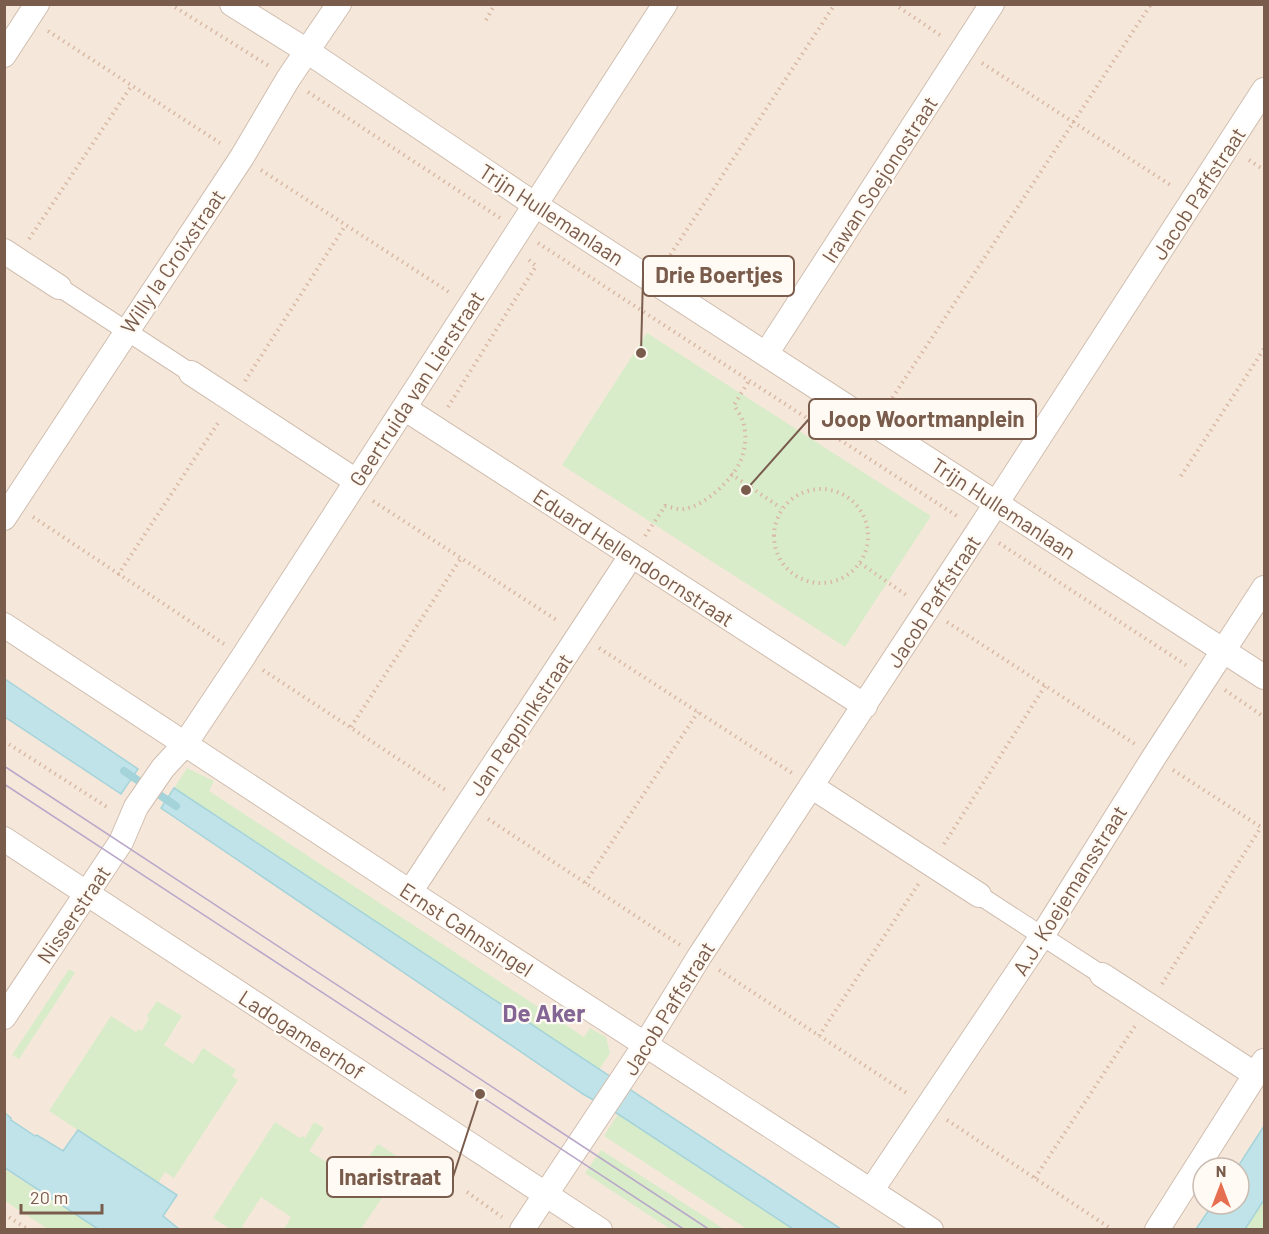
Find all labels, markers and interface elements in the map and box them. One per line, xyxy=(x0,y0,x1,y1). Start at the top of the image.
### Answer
street label: Irawan Soejonostraat xyxy=(816,91,942,267)
street label: Jacob Paffstraat xyxy=(1146,122,1250,264)
street label: Trijn Hullemanlaan xyxy=(475,158,629,270)
street label: Willy la Croixstraat xyxy=(115,184,229,338)
callout: Drie Boertjes xyxy=(643,256,794,296)
text: Drie Boertjes xyxy=(655,261,783,287)
street label: Geertruida van Lierstraat xyxy=(343,286,489,490)
callout: Joop Woortmanplein xyxy=(809,399,1036,439)
text: Joop Woortmanplein xyxy=(821,405,1025,431)
street label: Trijn Hullemanlaan xyxy=(927,452,1081,564)
street label: Eduard Hellendoornstraat xyxy=(529,483,739,631)
street label: Jacob Paffstraat xyxy=(881,530,985,672)
street label: Jan Peppinkstraat xyxy=(463,648,577,800)
street label: A.J. Koejemansstraat xyxy=(1007,800,1131,980)
street label: Nisserstraat xyxy=(31,860,115,968)
street label: Ernst Cahnsingel xyxy=(396,877,538,981)
street label: Jacob Paffstraat xyxy=(617,937,719,1079)
street label: Ladogameerhof xyxy=(234,984,370,1084)
district label: De Aker xyxy=(503,998,585,1027)
north arrow xyxy=(1191,1156,1251,1216)
callout: Inaristraat xyxy=(327,1157,453,1197)
text: N xyxy=(1216,1161,1226,1180)
text: Inaristraat xyxy=(339,1163,441,1189)
scale bar xyxy=(21,1177,102,1215)
text: 20 m xyxy=(30,1186,68,1208)

